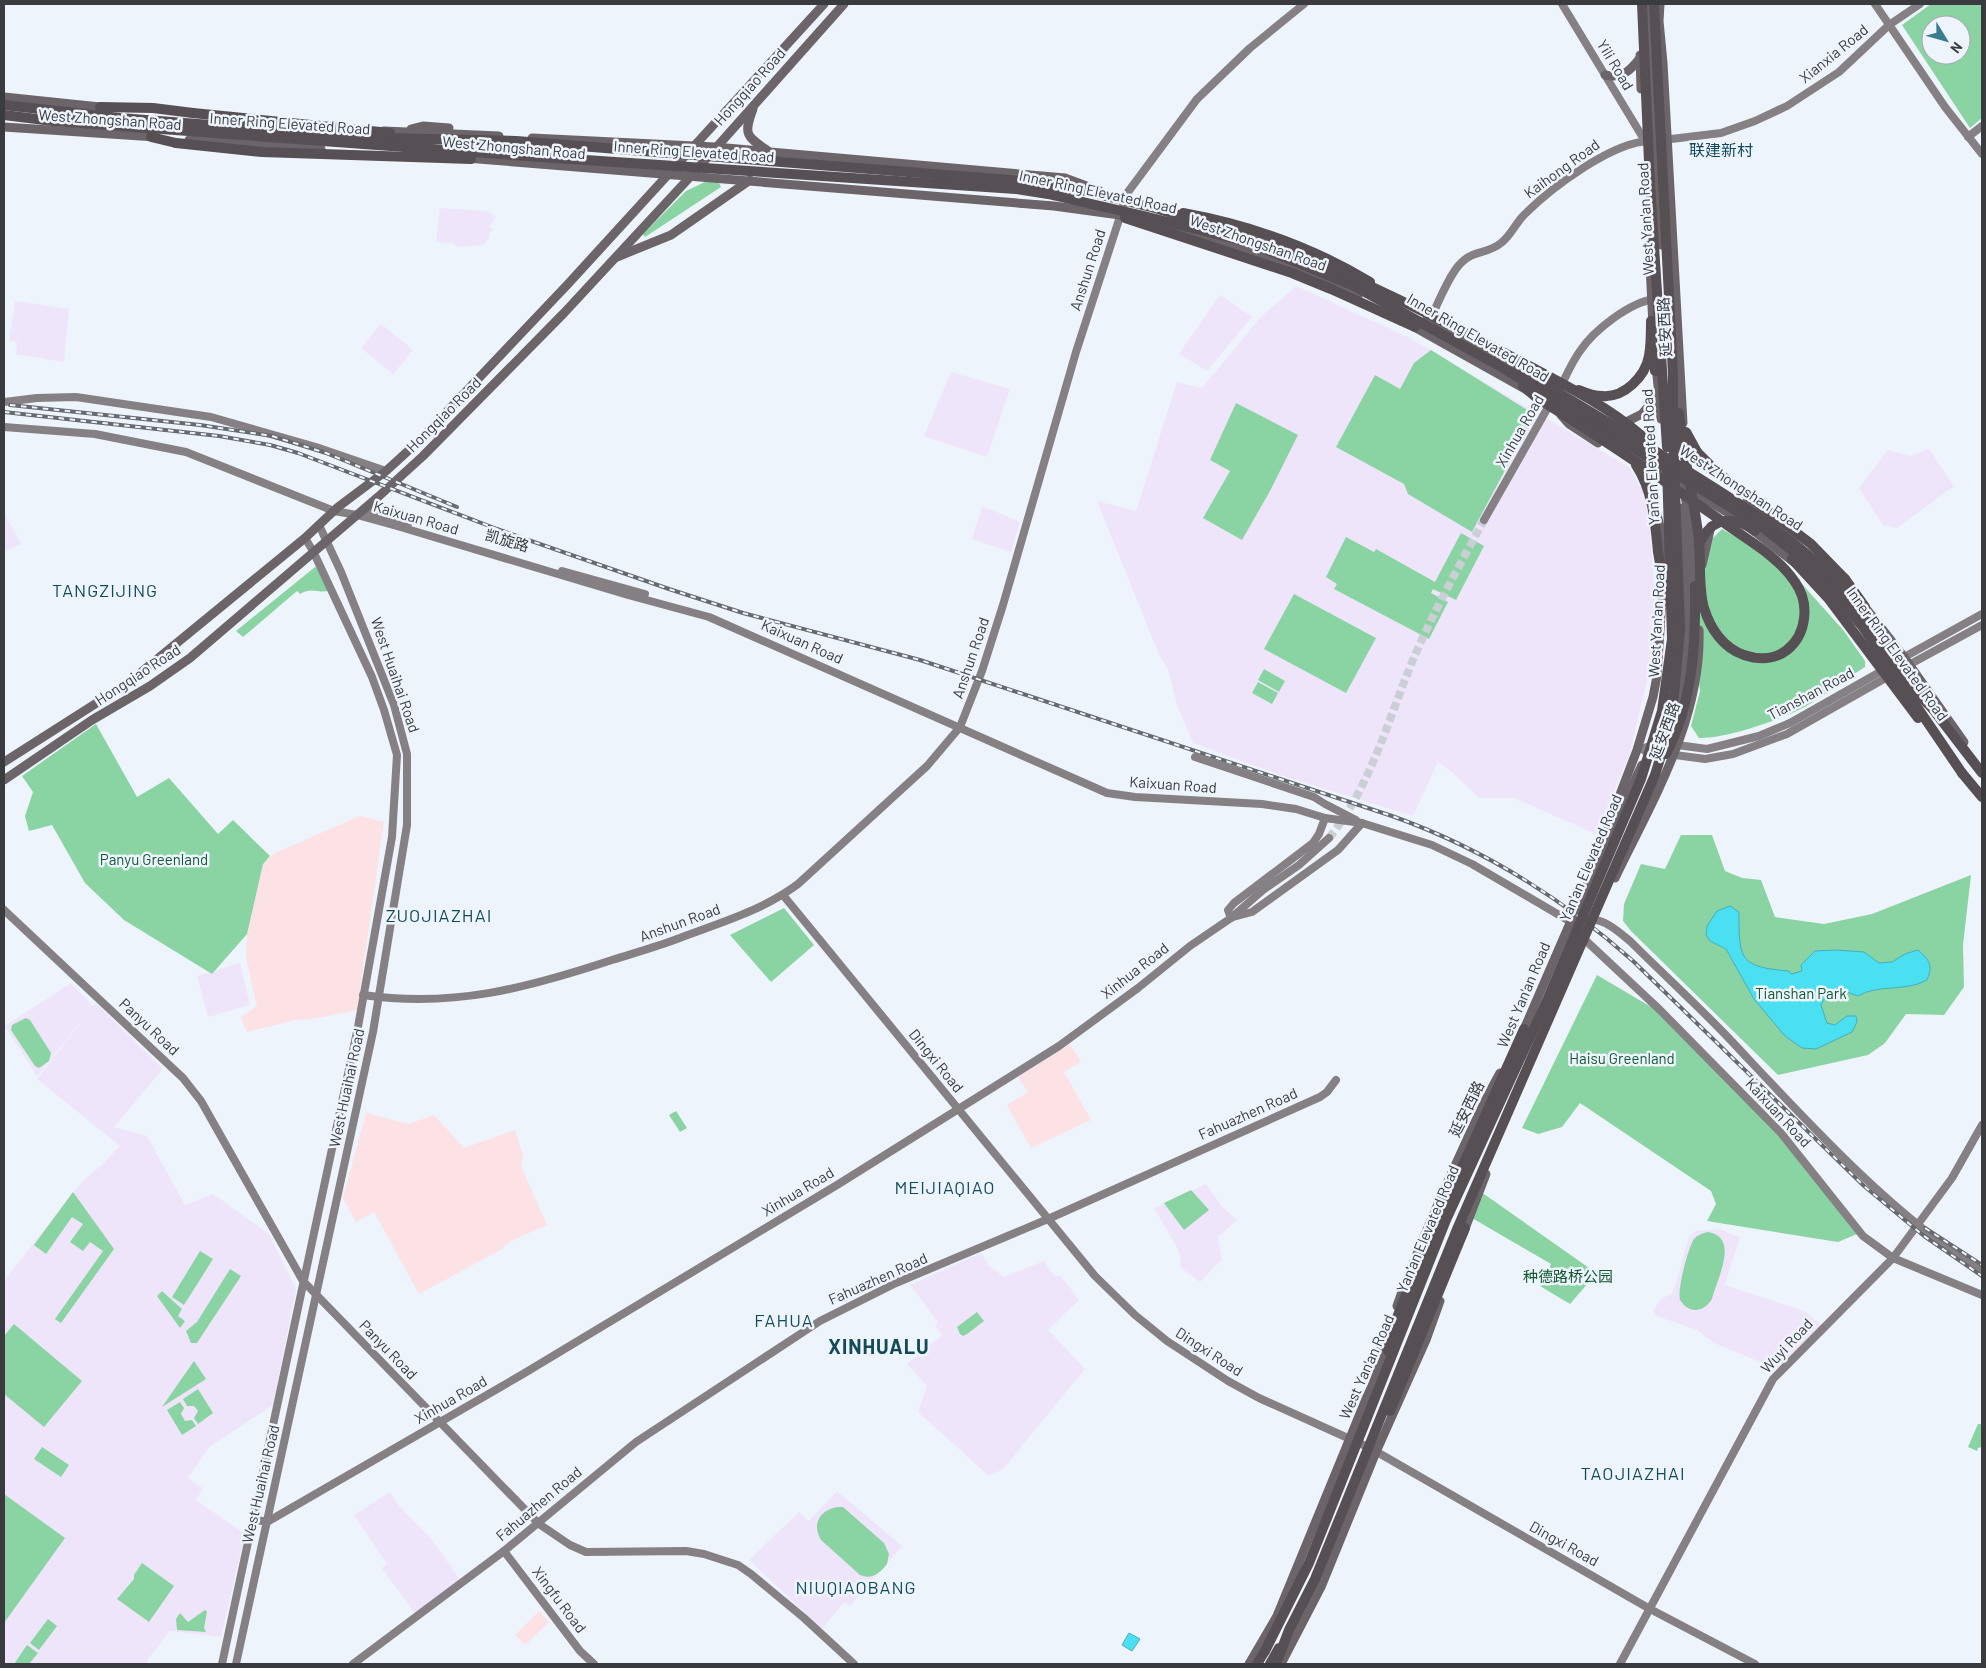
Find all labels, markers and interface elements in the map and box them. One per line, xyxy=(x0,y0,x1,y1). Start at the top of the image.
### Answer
north arrow xyxy=(1921,15,1971,65)
street label: Xianxia Road xyxy=(1795,20,1871,86)
street label: Yili Road xyxy=(1594,36,1638,93)
text: N xyxy=(1947,39,1966,57)
street label: Hongqiao Road xyxy=(710,44,789,129)
street label: West Zhongshan Road xyxy=(38,105,182,133)
street label: Inner Ring Elevated Road xyxy=(209,108,371,138)
street label: West Zhongshan Road xyxy=(442,132,586,162)
street label: Kaihong Road xyxy=(1520,135,1603,202)
street label: Inner Ring Elevated Road xyxy=(613,136,775,166)
district label: 联建新村 xyxy=(1689,140,1753,159)
street label: West Yan'an Road xyxy=(1633,162,1657,276)
street label: Inner Ring Elevated Road xyxy=(1018,165,1179,217)
street label: West Zhongshan Road xyxy=(1188,210,1329,274)
street label: Anshun Road xyxy=(1065,227,1109,313)
street label: Inner Ring Elevated Road xyxy=(1404,289,1553,385)
street label: 延安西路 xyxy=(1653,297,1675,357)
street label: Hongqiao Road xyxy=(402,373,484,455)
street label: Yan'an Elevated Road xyxy=(1637,389,1663,526)
street label: Xinhua Road xyxy=(1491,391,1547,470)
street label: West Zhongshan Road xyxy=(1676,441,1807,534)
street label: Kaixuan Road xyxy=(372,496,461,538)
street label: 凯旋路 xyxy=(483,525,531,555)
street label: West Yan'an Road xyxy=(1644,564,1668,678)
district label: TANGZIJING xyxy=(52,579,158,601)
street label: Inner Ring Elevated Road xyxy=(1843,583,1952,724)
street label: West Huaihai Road xyxy=(368,615,424,735)
street label: Kaixuan Road xyxy=(759,615,846,667)
street label: Anshun Road xyxy=(948,615,992,701)
street label: Hongqiao Road xyxy=(91,640,184,708)
street label: Tianshan Road xyxy=(1764,663,1857,723)
street label: 延安西路 xyxy=(1645,699,1683,762)
street label: Kaixuan Road xyxy=(1129,772,1217,796)
street label: Yan'an Elevated Road xyxy=(1555,791,1625,924)
park label: Panyu Greenland xyxy=(100,850,208,868)
street label: Anshun Road xyxy=(637,899,723,945)
district label: ZUOJIAZHAI xyxy=(386,904,492,926)
street label: Xinhua Road xyxy=(1097,938,1172,1002)
street label: West Yan'an Road xyxy=(1493,939,1553,1050)
park label: Tianshan Park xyxy=(1755,984,1847,1002)
street label: Panyu Road xyxy=(116,994,183,1059)
street label: Dingxi Road xyxy=(906,1025,968,1096)
street label: West Huaihai Road xyxy=(325,1027,367,1149)
park label: Haisu Greenland xyxy=(1569,1049,1675,1067)
street label: Kaixuan Road xyxy=(1742,1074,1815,1151)
street label: 延安西路 xyxy=(1445,1078,1487,1139)
street label: Fahuazhen Road xyxy=(1195,1083,1300,1143)
street label: Yan'an Elevated Road xyxy=(1392,1162,1462,1295)
street label: Xinhua Road xyxy=(758,1163,837,1220)
district label: MEIJIAQIAO xyxy=(894,1176,996,1198)
street label: Fahuazhen Road xyxy=(825,1248,930,1308)
park label: 种德路桥公园 xyxy=(1523,1267,1613,1285)
district label: FAHUA xyxy=(754,1309,814,1331)
street label: West Yan'an Road xyxy=(1335,1311,1397,1422)
street label: Wuyi Road xyxy=(1756,1314,1816,1376)
street label: Panyu Road xyxy=(356,1316,421,1383)
street label: Dingxi Road xyxy=(1173,1323,1246,1380)
district label: XINHUALU xyxy=(828,1334,930,1358)
street label: Xinhua Road xyxy=(411,1371,490,1427)
street label: West Huaihai Road xyxy=(238,1423,282,1545)
street label: Fahuazhen Road xyxy=(492,1462,585,1544)
district label: TAOJIAZHAI xyxy=(1580,1462,1686,1484)
street label: Dingxi Road xyxy=(1527,1517,1602,1570)
street label: Xingfu Road xyxy=(529,1563,591,1636)
district label: NIUQIAOBANG xyxy=(795,1576,917,1598)

